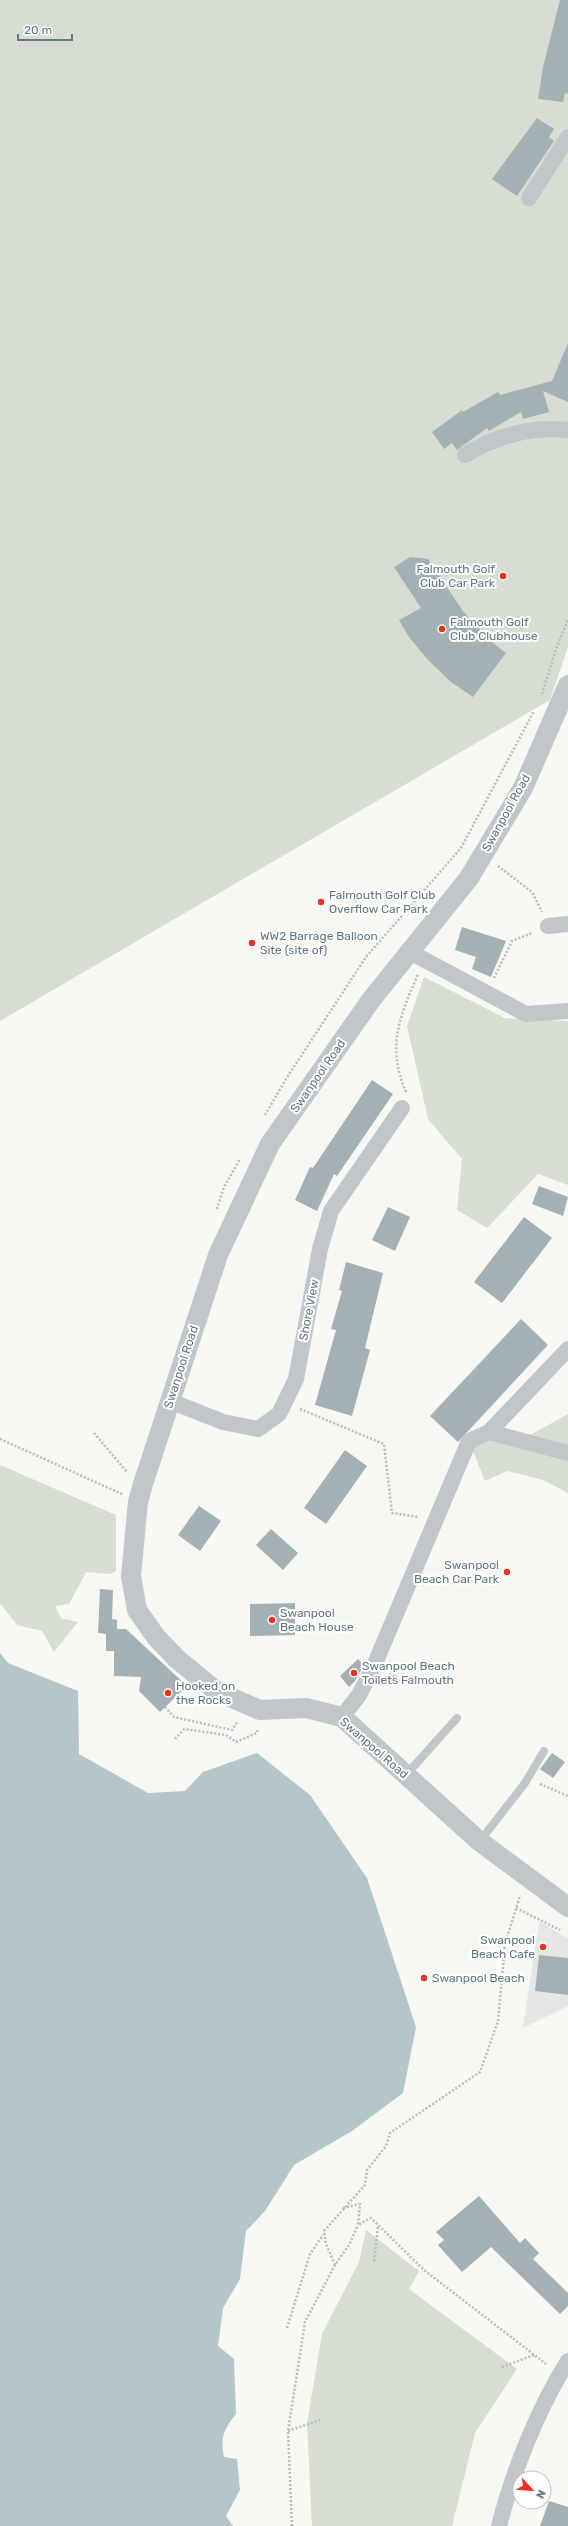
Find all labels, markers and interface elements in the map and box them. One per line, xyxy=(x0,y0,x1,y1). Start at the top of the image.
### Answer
scale bar xyxy=(18,16,72,42)
text: 20 m xyxy=(24,23,52,37)
place label: Falmouth Golf Club Car Park xyxy=(416,562,496,590)
marker: Falmouth Golf Club Car Park xyxy=(498,571,508,581)
place label: Falmouth Golf Club Clubhouse xyxy=(450,615,538,643)
marker: Falmouth Golf Club Clubhouse xyxy=(437,624,447,634)
street label: Swanpool Road xyxy=(479,772,533,854)
place label: Falmouth Golf Club Overflow Car Park xyxy=(329,888,435,916)
marker: Falmouth Golf Club Overflow Car Park xyxy=(316,897,326,907)
place label: WW2 Barrage Balloon Site (site of) xyxy=(260,929,378,957)
marker: WW2 Barrage Balloon Site (site of) xyxy=(247,938,257,948)
street label: Swanpool Road xyxy=(288,1037,348,1115)
street label: Shore View xyxy=(296,1278,322,1342)
street label: Swanpool Road xyxy=(161,1324,201,1410)
place label: Swanpool Beach Car Park xyxy=(414,1558,500,1586)
marker: Swanpool Beach Car Park xyxy=(502,1567,512,1577)
place label: Swanpool Beach House xyxy=(280,1606,354,1634)
marker: Swanpool Beach House xyxy=(267,1615,277,1625)
place label: Swanpool Beach Toilets Falmouth xyxy=(362,1659,455,1687)
marker: Swanpool Beach Toilets Falmouth xyxy=(349,1668,359,1678)
place label: Hooked on the Rocks xyxy=(176,1679,235,1707)
marker: Hooked on the Rocks xyxy=(163,1688,173,1698)
street label: Swanpool Road xyxy=(337,1714,411,1782)
place label: Swanpool Beach Cafe xyxy=(471,1933,535,1961)
marker: Swanpool Beach Cafe xyxy=(538,1942,548,1952)
place label: Swanpool Beach xyxy=(432,1971,525,1985)
marker: Swanpool Beach xyxy=(419,1973,429,1983)
north arrow xyxy=(512,2470,552,2510)
text: N xyxy=(533,2488,548,2501)

